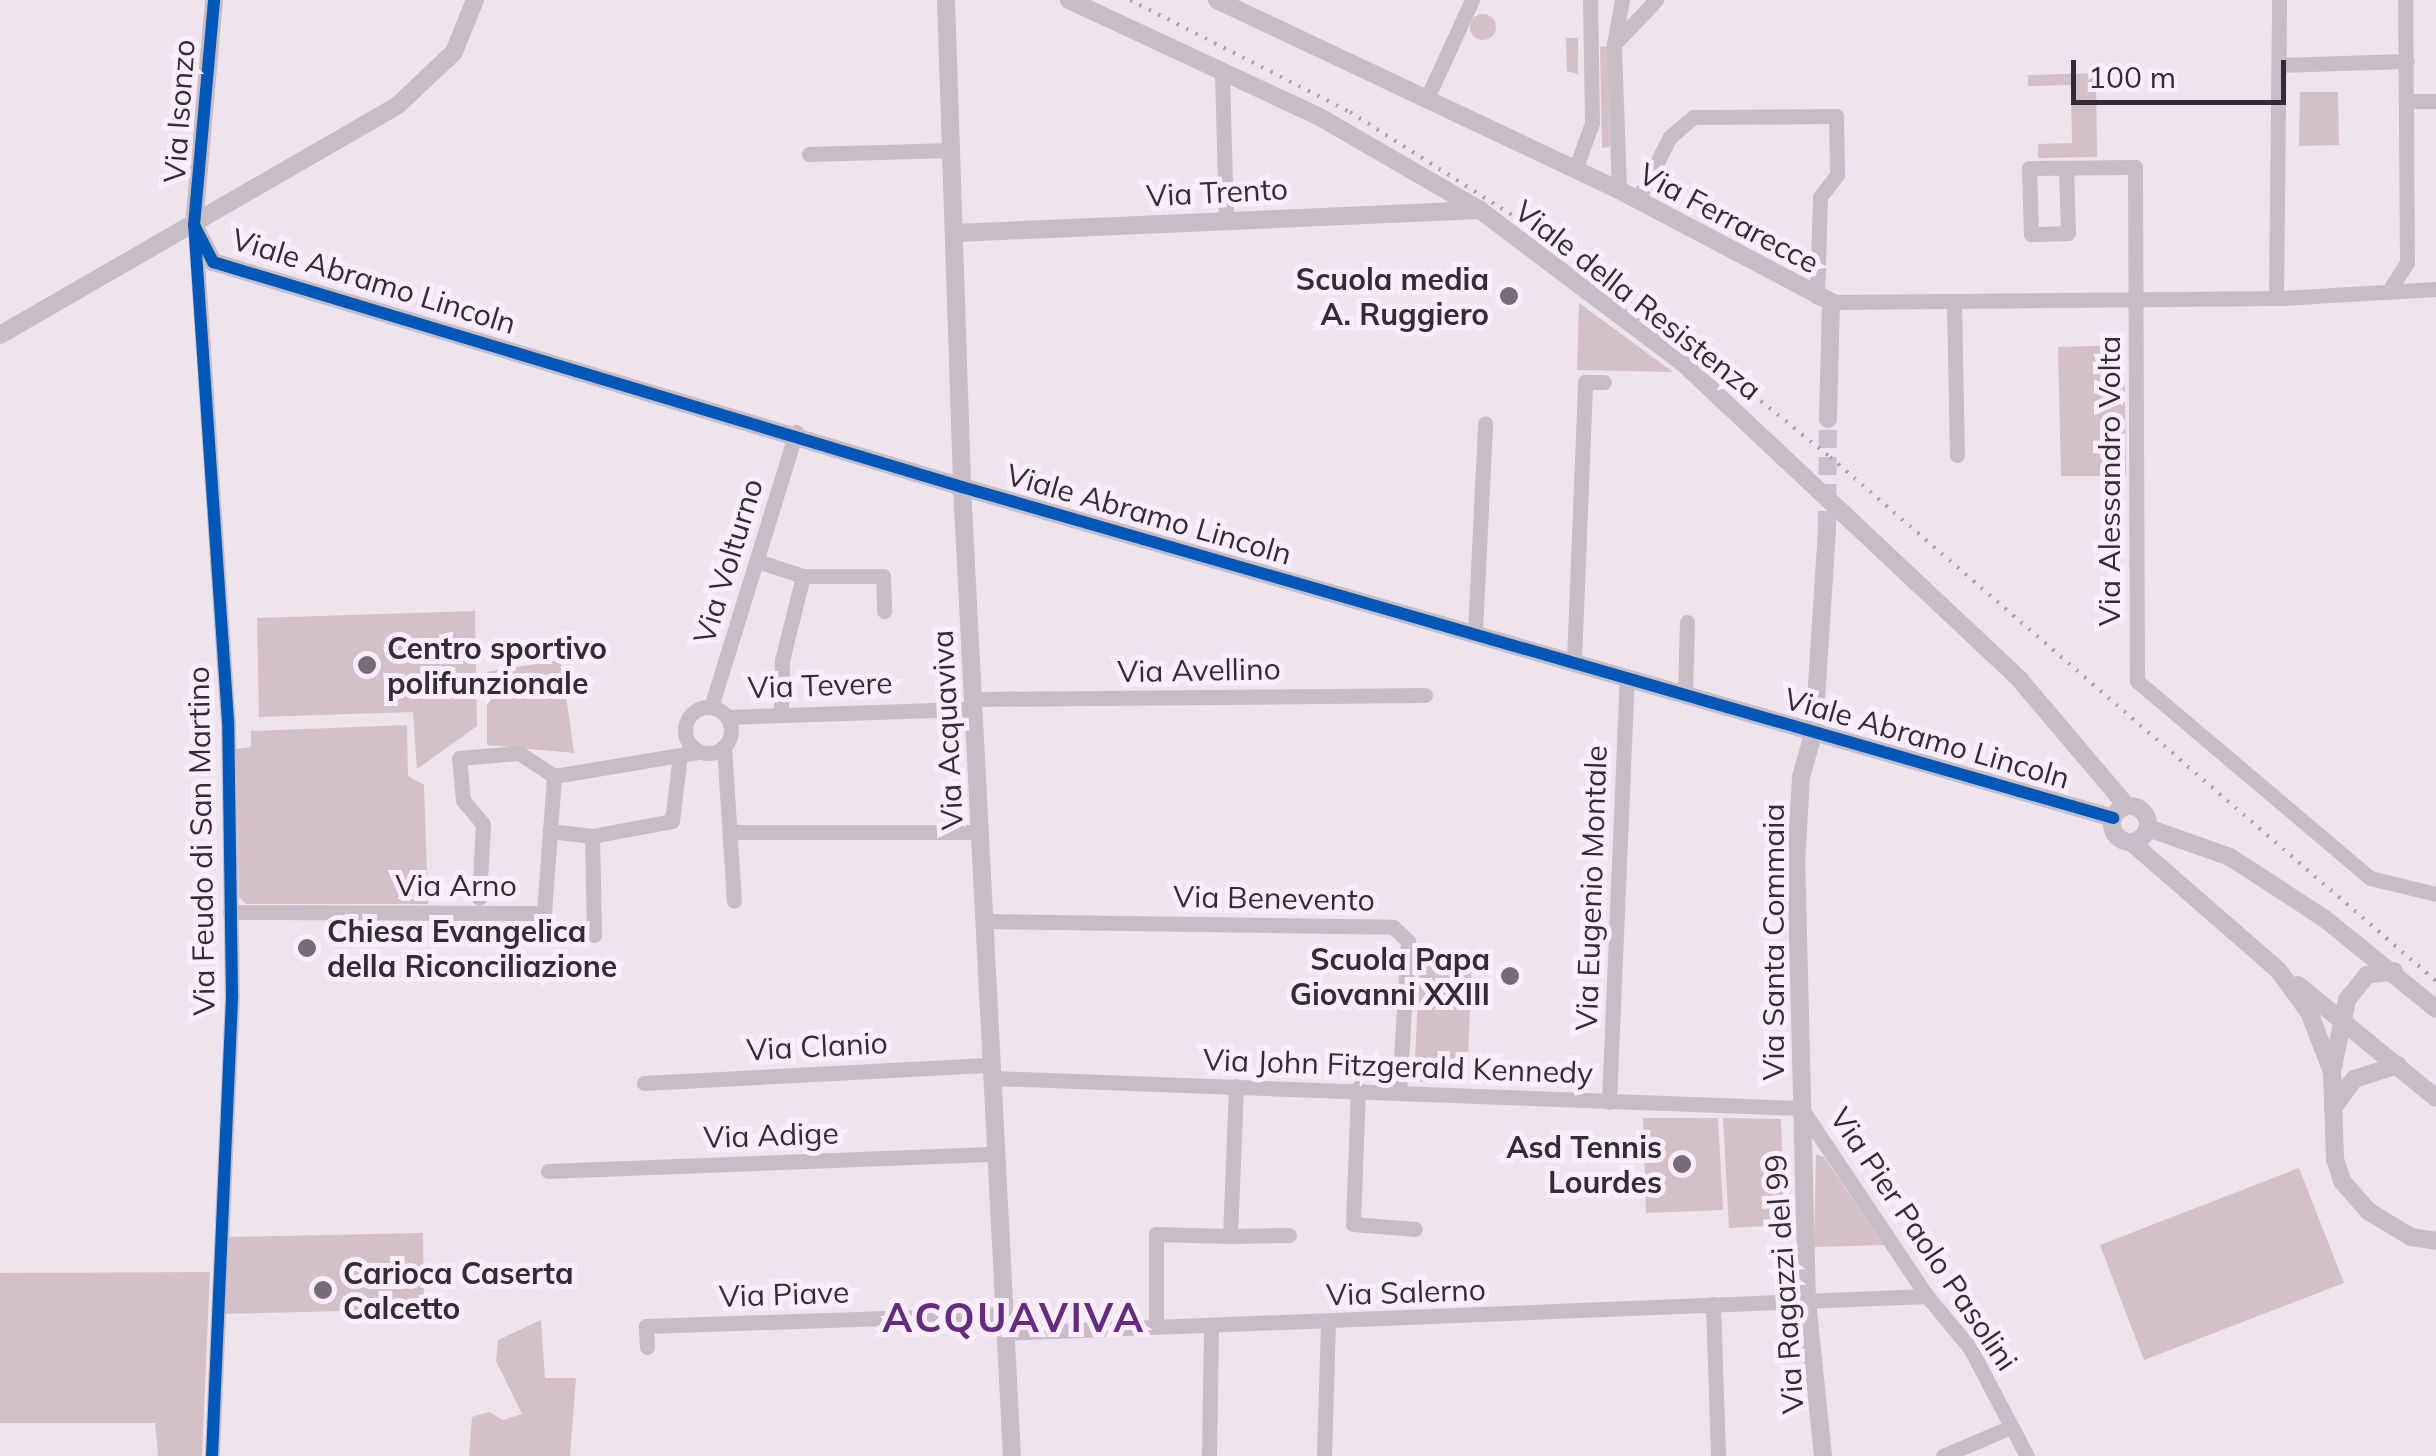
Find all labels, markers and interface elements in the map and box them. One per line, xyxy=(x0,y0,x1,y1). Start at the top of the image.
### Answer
street label: Via Isonzo xyxy=(156,38,202,184)
scale bar xyxy=(2076,40,2291,102)
text: 100 m xyxy=(2088,58,2176,96)
street label: Via Ferrarecce xyxy=(1633,155,1825,281)
street label: Via Trento xyxy=(1145,170,1289,214)
street label: Viale della Resistenza xyxy=(1508,193,1768,407)
street label: Viale Abramo Lincoln xyxy=(228,221,520,341)
place label: Scuola media A. Ruggiero xyxy=(1296,261,1489,332)
marker: Scuola media A. Ruggiero xyxy=(1498,285,1520,307)
street label: Via Alessandro Volta xyxy=(2091,336,2127,626)
street label: Viale Abramo Lincoln xyxy=(1002,456,1296,572)
street label: Via Volturno xyxy=(686,474,770,648)
street label: Via Acquaviva xyxy=(924,629,970,831)
place label: Centro sportivo polifunzionale xyxy=(387,630,607,700)
street label: Via Avellino xyxy=(1117,651,1281,689)
marker: Centro sportivo polifunzionale xyxy=(356,654,378,676)
street label: Via Tevere xyxy=(747,664,893,706)
street label: Via Feudo di San Martino xyxy=(180,666,222,1016)
street label: Viale Abramo Lincoln xyxy=(1780,680,2074,796)
street label: Via Eugenio Montale xyxy=(1568,745,1614,1031)
street label: Via Santa Commaia xyxy=(1755,804,1791,1080)
street label: Via Arno xyxy=(395,867,517,903)
street label: Via Benevento xyxy=(1173,878,1375,918)
place label: Chiesa Evangelica della Riconciliazione xyxy=(327,913,617,984)
marker: Chiesa Evangelica della Riconciliazione xyxy=(296,937,318,959)
place label: Scuola Papa Giovanni XXIII xyxy=(1290,941,1490,1012)
marker: Scuola Papa Giovanni XXIII xyxy=(1499,965,1521,987)
street label: Via Clanio xyxy=(745,1024,889,1068)
street label: Via John Fitzgerald Kennedy xyxy=(1202,1041,1594,1091)
street label: Via Pier Paolo Pasolini xyxy=(1823,1101,2025,1377)
street label: Via Adige xyxy=(703,1115,839,1155)
place label: Asd Tennis Lourdes xyxy=(1506,1129,1662,1200)
marker: Asd Tennis Lourdes xyxy=(1671,1153,1693,1175)
street label: Via Ragazzi del 99 xyxy=(1757,1153,1811,1415)
place label: Carioca Caserta Calcetto xyxy=(343,1255,574,1326)
street label: Via Salerno xyxy=(1326,1271,1486,1313)
street label: Via Piave xyxy=(718,1274,850,1314)
marker: Carioca Caserta Calcetto xyxy=(312,1279,334,1301)
district label: ACQUAVIVA xyxy=(882,1293,1146,1341)

